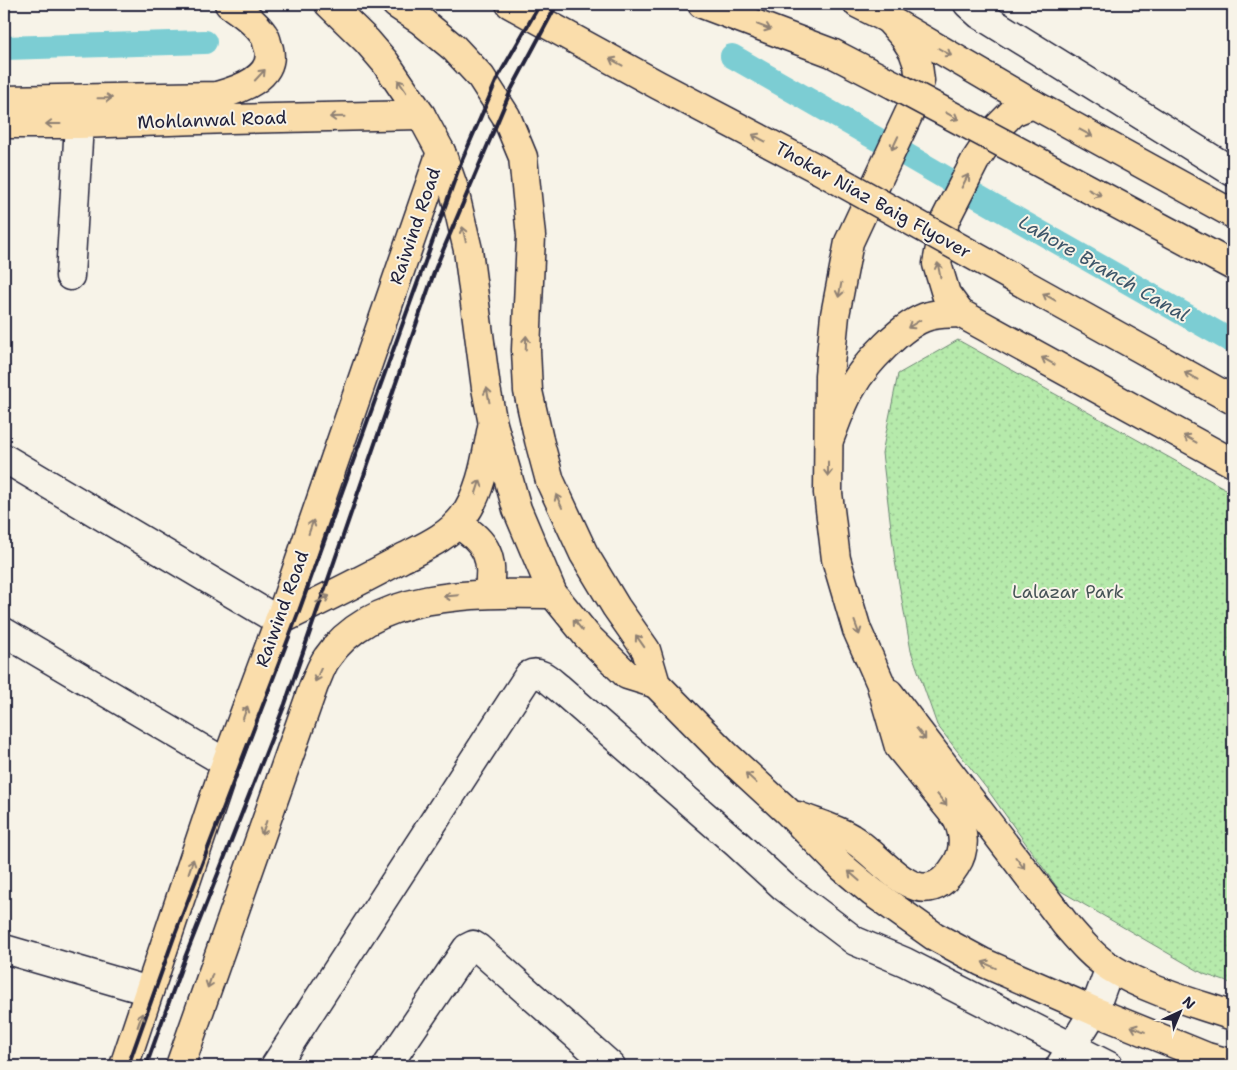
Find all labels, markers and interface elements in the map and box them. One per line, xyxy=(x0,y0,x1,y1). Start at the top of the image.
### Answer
one-way arrow xyxy=(756,23,771,32)
one-way arrow xyxy=(937,48,952,58)
one-way arrow xyxy=(609,57,624,66)
one-way arrow xyxy=(254,68,266,81)
one-way arrow xyxy=(397,79,407,93)
one-way arrow xyxy=(97,94,113,103)
street label: Mohlanwal Road xyxy=(137,105,287,135)
one-way arrow xyxy=(330,112,346,121)
one-way arrow xyxy=(945,112,959,122)
one-way arrow xyxy=(45,119,61,129)
one-way arrow xyxy=(1079,128,1093,138)
one-way arrow xyxy=(752,133,767,143)
one-way arrow xyxy=(890,135,900,150)
street label: Thokar Niaz Baig Flyover xyxy=(771,136,975,264)
street label: Raiwind Road xyxy=(384,164,446,288)
one-way arrow xyxy=(961,174,970,189)
one-way arrow xyxy=(1088,188,1103,198)
water label: Lahore Branch Canal xyxy=(1014,209,1194,327)
one-way arrow xyxy=(459,227,468,243)
one-way arrow xyxy=(934,263,943,279)
one-way arrow xyxy=(834,281,844,297)
one-way arrow xyxy=(1042,292,1057,301)
one-way arrow xyxy=(907,320,921,330)
one-way arrow xyxy=(522,335,531,351)
one-way arrow xyxy=(1041,356,1056,366)
one-way arrow xyxy=(1184,371,1199,380)
one-way arrow xyxy=(482,387,492,403)
one-way arrow xyxy=(1183,434,1198,444)
one-way arrow xyxy=(823,460,833,477)
one-way arrow xyxy=(474,480,483,496)
one-way arrow xyxy=(554,494,564,509)
one-way arrow xyxy=(307,519,316,535)
street label: Raiwind Road xyxy=(250,547,314,671)
park label: Lalazar Park xyxy=(1012,580,1124,604)
one-way arrow xyxy=(444,591,460,601)
one-way arrow xyxy=(315,594,330,604)
one-way arrow xyxy=(572,619,583,632)
one-way arrow xyxy=(853,620,862,635)
one-way arrow xyxy=(635,634,645,648)
one-way arrow xyxy=(313,667,323,682)
one-way arrow xyxy=(241,705,250,721)
one-way arrow xyxy=(916,727,926,741)
one-way arrow xyxy=(745,772,758,784)
one-way arrow xyxy=(937,793,948,806)
one-way arrow xyxy=(259,820,268,835)
one-way arrow xyxy=(1015,856,1025,870)
one-way arrow xyxy=(187,858,197,874)
one-way arrow xyxy=(847,871,860,882)
one-way arrow xyxy=(982,960,997,970)
one-way arrow xyxy=(205,973,214,988)
north arrow xyxy=(1154,988,1204,1038)
text: N xyxy=(1179,992,1199,1013)
one-way arrow xyxy=(135,1012,145,1028)
one-way arrow xyxy=(1131,1024,1146,1033)

